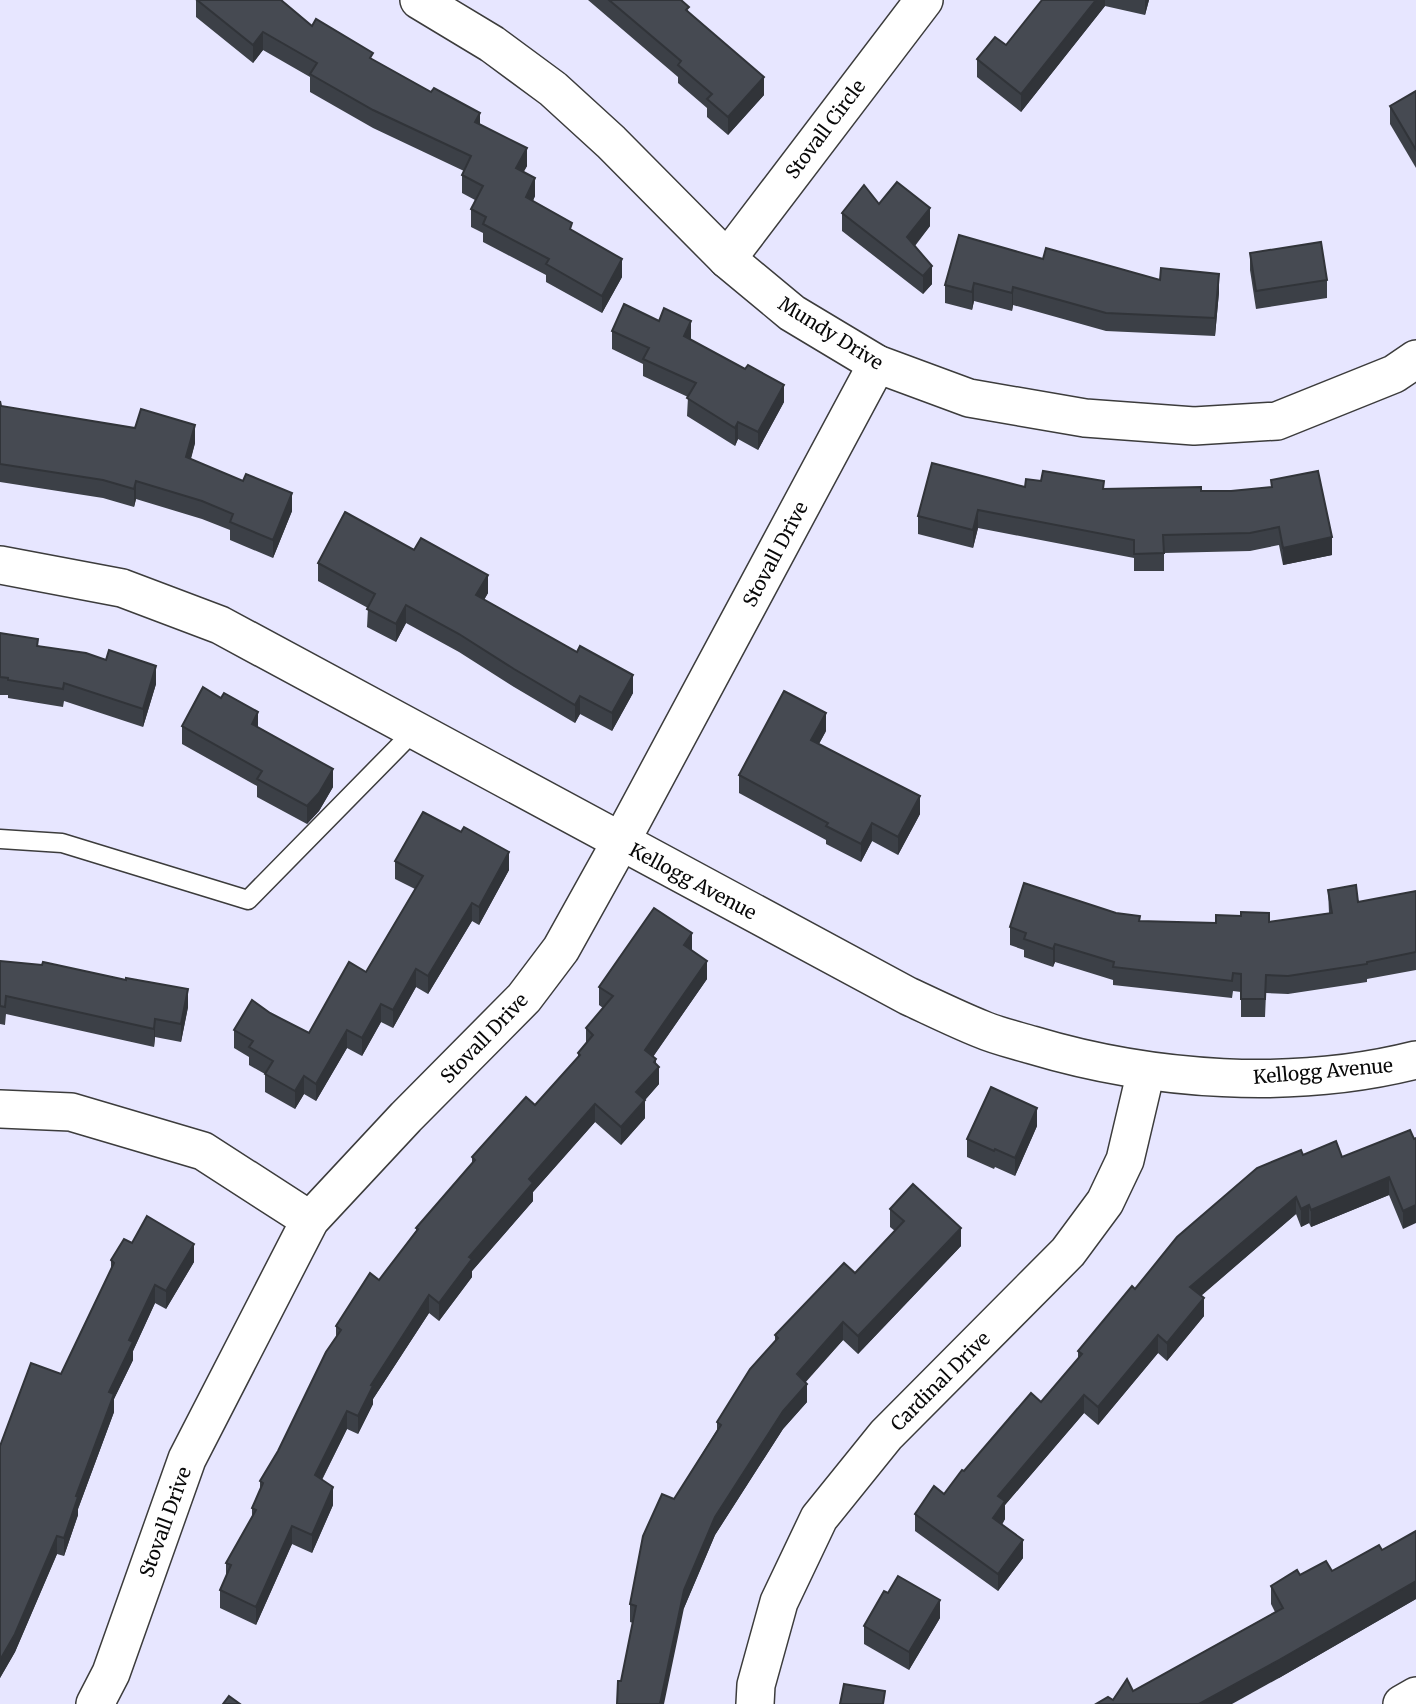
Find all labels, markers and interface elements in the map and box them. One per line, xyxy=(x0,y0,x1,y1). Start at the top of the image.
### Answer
street label: Stovall Circle xyxy=(780,75,870,183)
street label: Mundy Drive xyxy=(774,291,888,375)
street label: Stovall Drive xyxy=(737,497,813,611)
street label: Kellogg Avenue xyxy=(625,837,761,925)
street label: Stovall Drive xyxy=(435,988,533,1088)
street label: Kellogg Avenue xyxy=(1252,1053,1394,1089)
street label: Cardinal Drive xyxy=(885,1326,995,1436)
street label: Stovall Drive xyxy=(134,1463,196,1581)

